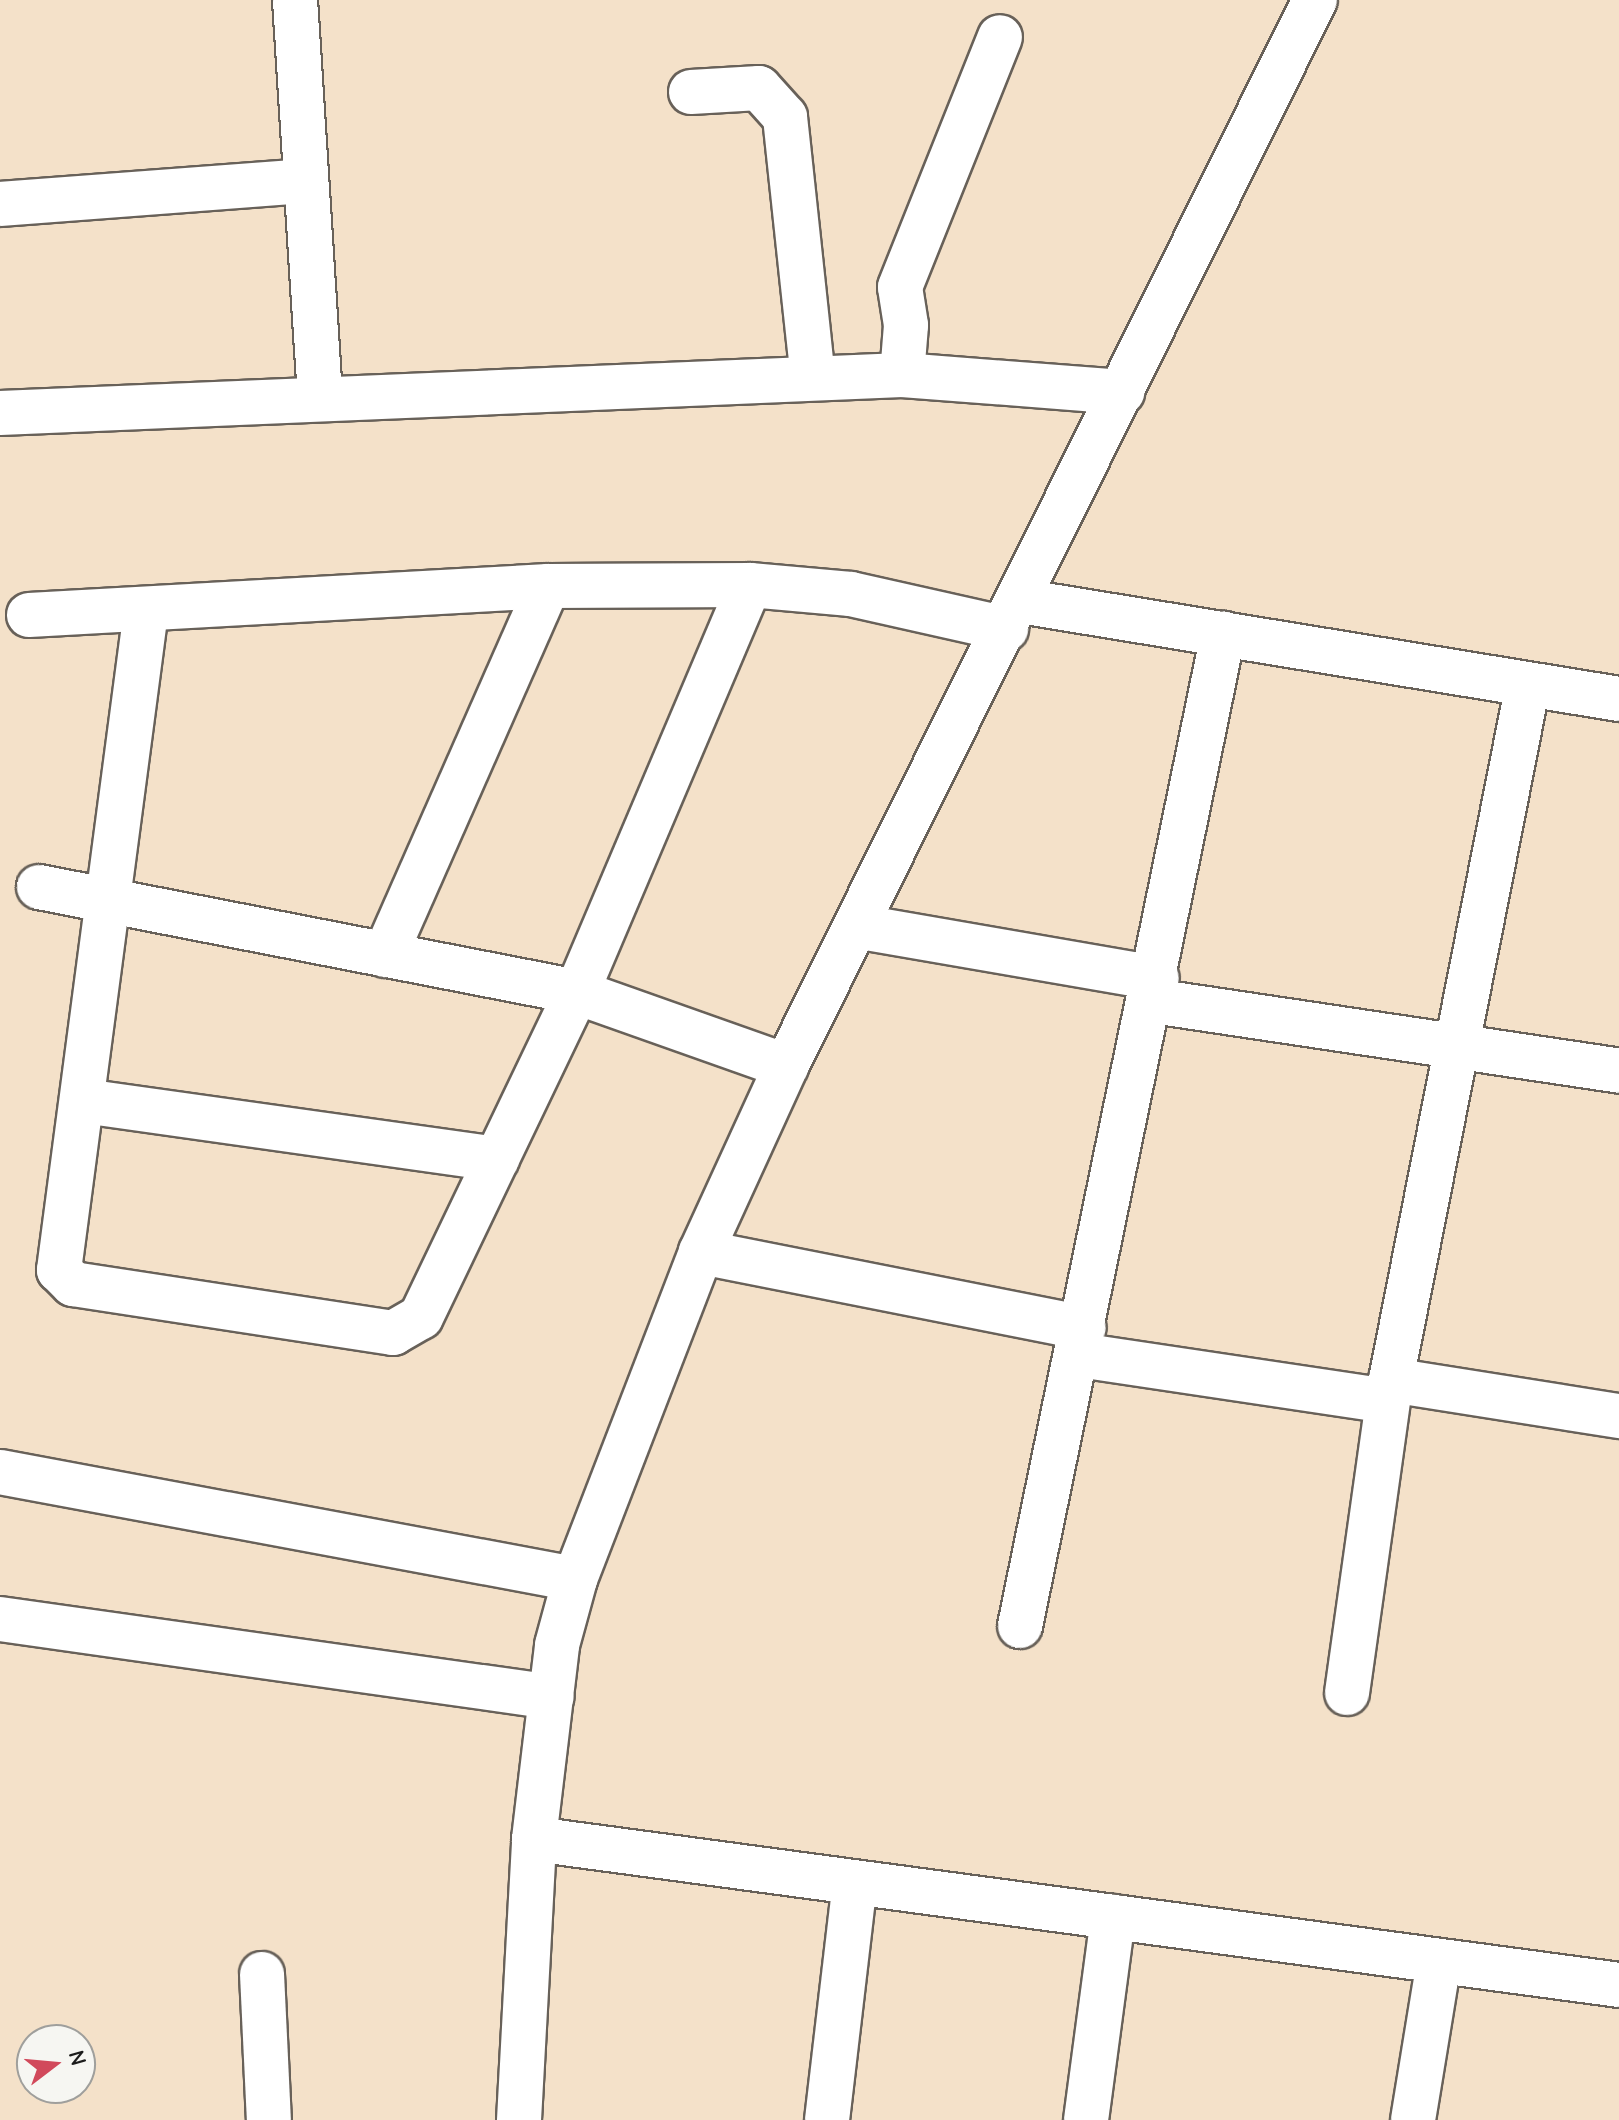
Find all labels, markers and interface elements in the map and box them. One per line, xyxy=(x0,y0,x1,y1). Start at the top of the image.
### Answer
north arrow xyxy=(16,2024,96,2104)
text: N xyxy=(63,2047,92,2068)

